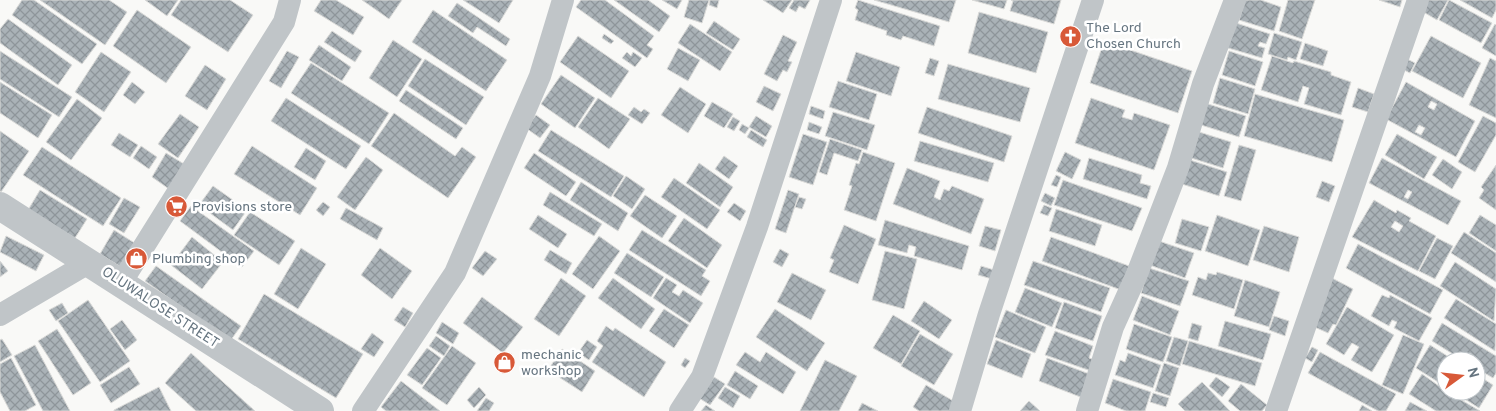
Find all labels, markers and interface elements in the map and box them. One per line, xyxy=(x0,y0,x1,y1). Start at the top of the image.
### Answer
place label: The Lord Chosen Church xyxy=(1086,20,1181,53)
church icon: The Lord Chosen Church xyxy=(1058,24,1082,48)
supermarket icon: Provisions store xyxy=(164,195,188,219)
place label: Provisions store xyxy=(192,199,292,216)
shop icon: Plumbing shop xyxy=(124,247,148,271)
place label: Plumbing shop xyxy=(152,251,245,268)
street label: OLUWALOSE STREET xyxy=(98,264,222,352)
place label: mechanic workshop xyxy=(521,347,582,380)
shop icon: mechanic workshop xyxy=(493,351,517,375)
north arrow xyxy=(1436,351,1486,401)
text: N xyxy=(1463,366,1482,380)

